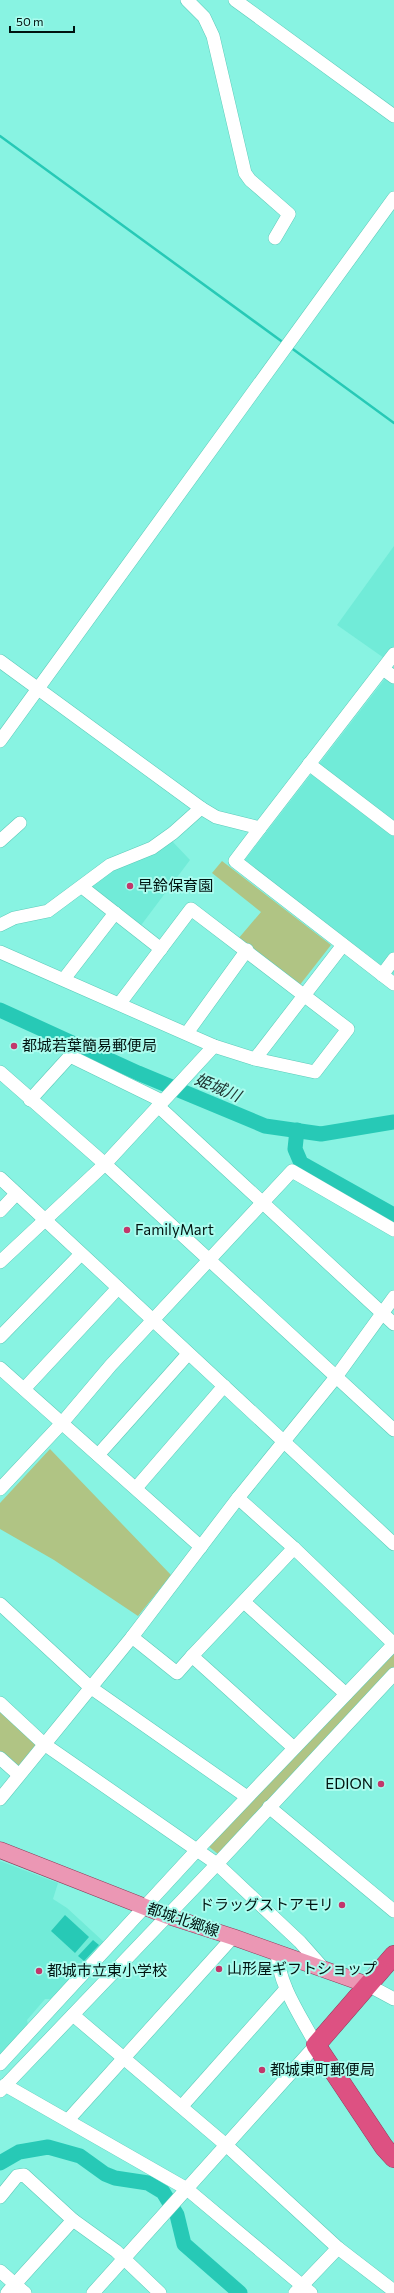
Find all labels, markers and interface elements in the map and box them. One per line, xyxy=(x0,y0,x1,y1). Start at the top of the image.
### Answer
scale bar xyxy=(10,8,74,34)
text: 50 m xyxy=(16,14,44,28)
place label: 早鈴保育園 xyxy=(138,876,213,894)
marker: 早鈴保育園 xyxy=(125,881,135,891)
place label: 都城若葉簡易郵便局 xyxy=(22,1036,157,1054)
marker: 都城若葉簡易郵便局 xyxy=(9,1041,19,1051)
water label: 姫城川 xyxy=(192,1068,246,1105)
place label: FamilyMart xyxy=(135,1220,214,1238)
marker: FamilyMart xyxy=(122,1225,132,1235)
place label: EDION xyxy=(325,1774,373,1792)
marker: EDION xyxy=(376,1779,386,1789)
place label: ドラッグストアモリ xyxy=(199,1895,334,1913)
street label: 都城北郷線 xyxy=(145,1898,222,1940)
marker: ドラッグストアモリ xyxy=(337,1900,347,1910)
place label: 山形屋ギフトショップ xyxy=(227,1959,377,1977)
place label: 都城市立東小学校 xyxy=(47,1961,167,1979)
marker: 山形屋ギフトショップ xyxy=(214,1964,224,1974)
marker: 都城市立東小学校 xyxy=(34,1966,44,1976)
place label: 都城東町郵便局 xyxy=(270,2060,375,2078)
marker: 都城東町郵便局 xyxy=(257,2065,267,2075)

